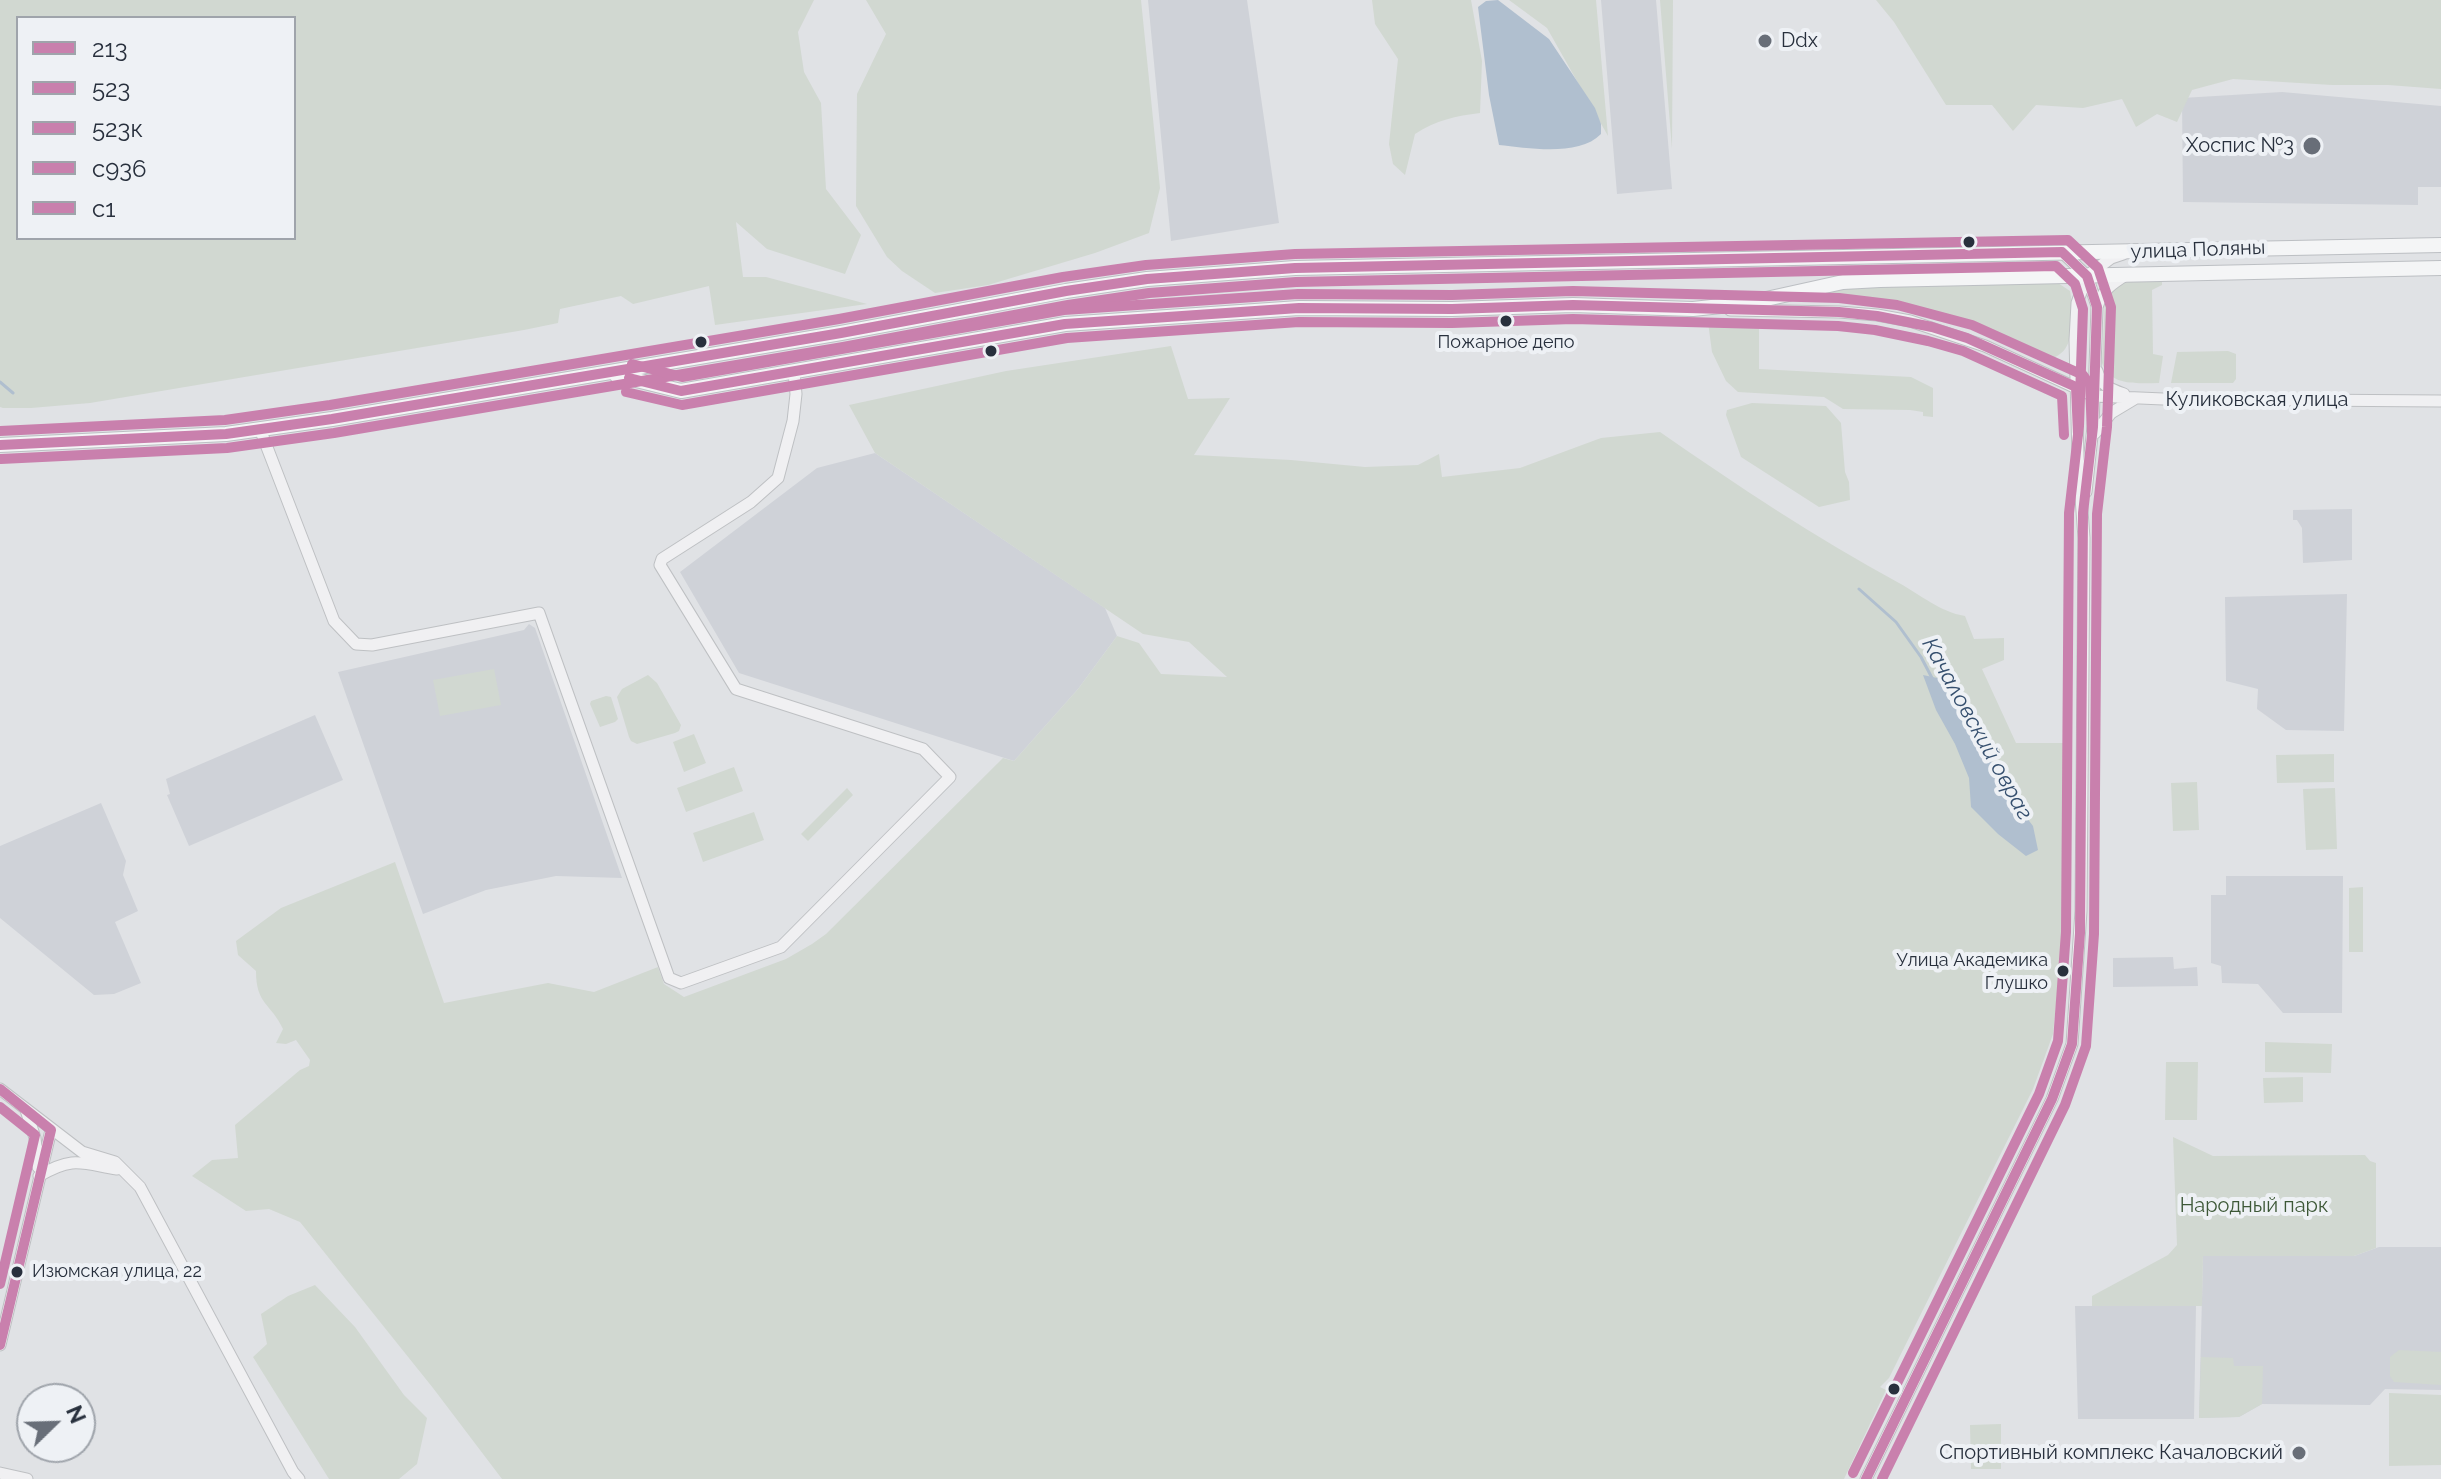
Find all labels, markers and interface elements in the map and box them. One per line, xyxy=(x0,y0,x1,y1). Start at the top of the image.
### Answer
legend xyxy=(16,16,296,240)
place label: Ddx xyxy=(1781,29,1818,53)
marker: Ddx xyxy=(1756,32,1774,50)
text: 213 xyxy=(92,34,128,63)
text: 523 xyxy=(92,74,130,103)
text: 523к xyxy=(92,114,143,143)
place label: Хоспис №3 xyxy=(2186,134,2294,158)
marker: Хоспис №3 xyxy=(2301,135,2323,157)
text: с936 xyxy=(92,154,147,183)
text: с1 xyxy=(92,194,115,223)
unlabelled marker xyxy=(1961,234,1977,250)
street label: улица Поляны xyxy=(2130,236,2266,264)
marker: Пожарное депо xyxy=(1498,313,1514,329)
place label: Пожарное депо xyxy=(1438,332,1574,354)
unlabelled marker xyxy=(693,334,709,350)
unlabelled marker xyxy=(983,343,999,359)
street label: Куликовская улица xyxy=(2166,388,2348,412)
water label: Качаловский овраг xyxy=(1916,634,2038,824)
place label: Улица Академика Глушко xyxy=(1896,950,2048,992)
marker: Улица Академика Глушко xyxy=(2055,963,2071,979)
park label: Народный парк xyxy=(2180,1194,2328,1218)
place label: Изюмская улица, 22 xyxy=(32,1261,202,1283)
marker: Изюмская улица, 22 xyxy=(9,1264,25,1280)
unlabelled marker xyxy=(1886,1381,1902,1397)
north arrow xyxy=(16,1383,96,1463)
text: N xyxy=(61,1402,91,1427)
place label: Спортивный комплекс Качаловский xyxy=(1939,1441,2283,1465)
marker: Спортивный комплекс Качаловский xyxy=(2290,1444,2308,1462)

